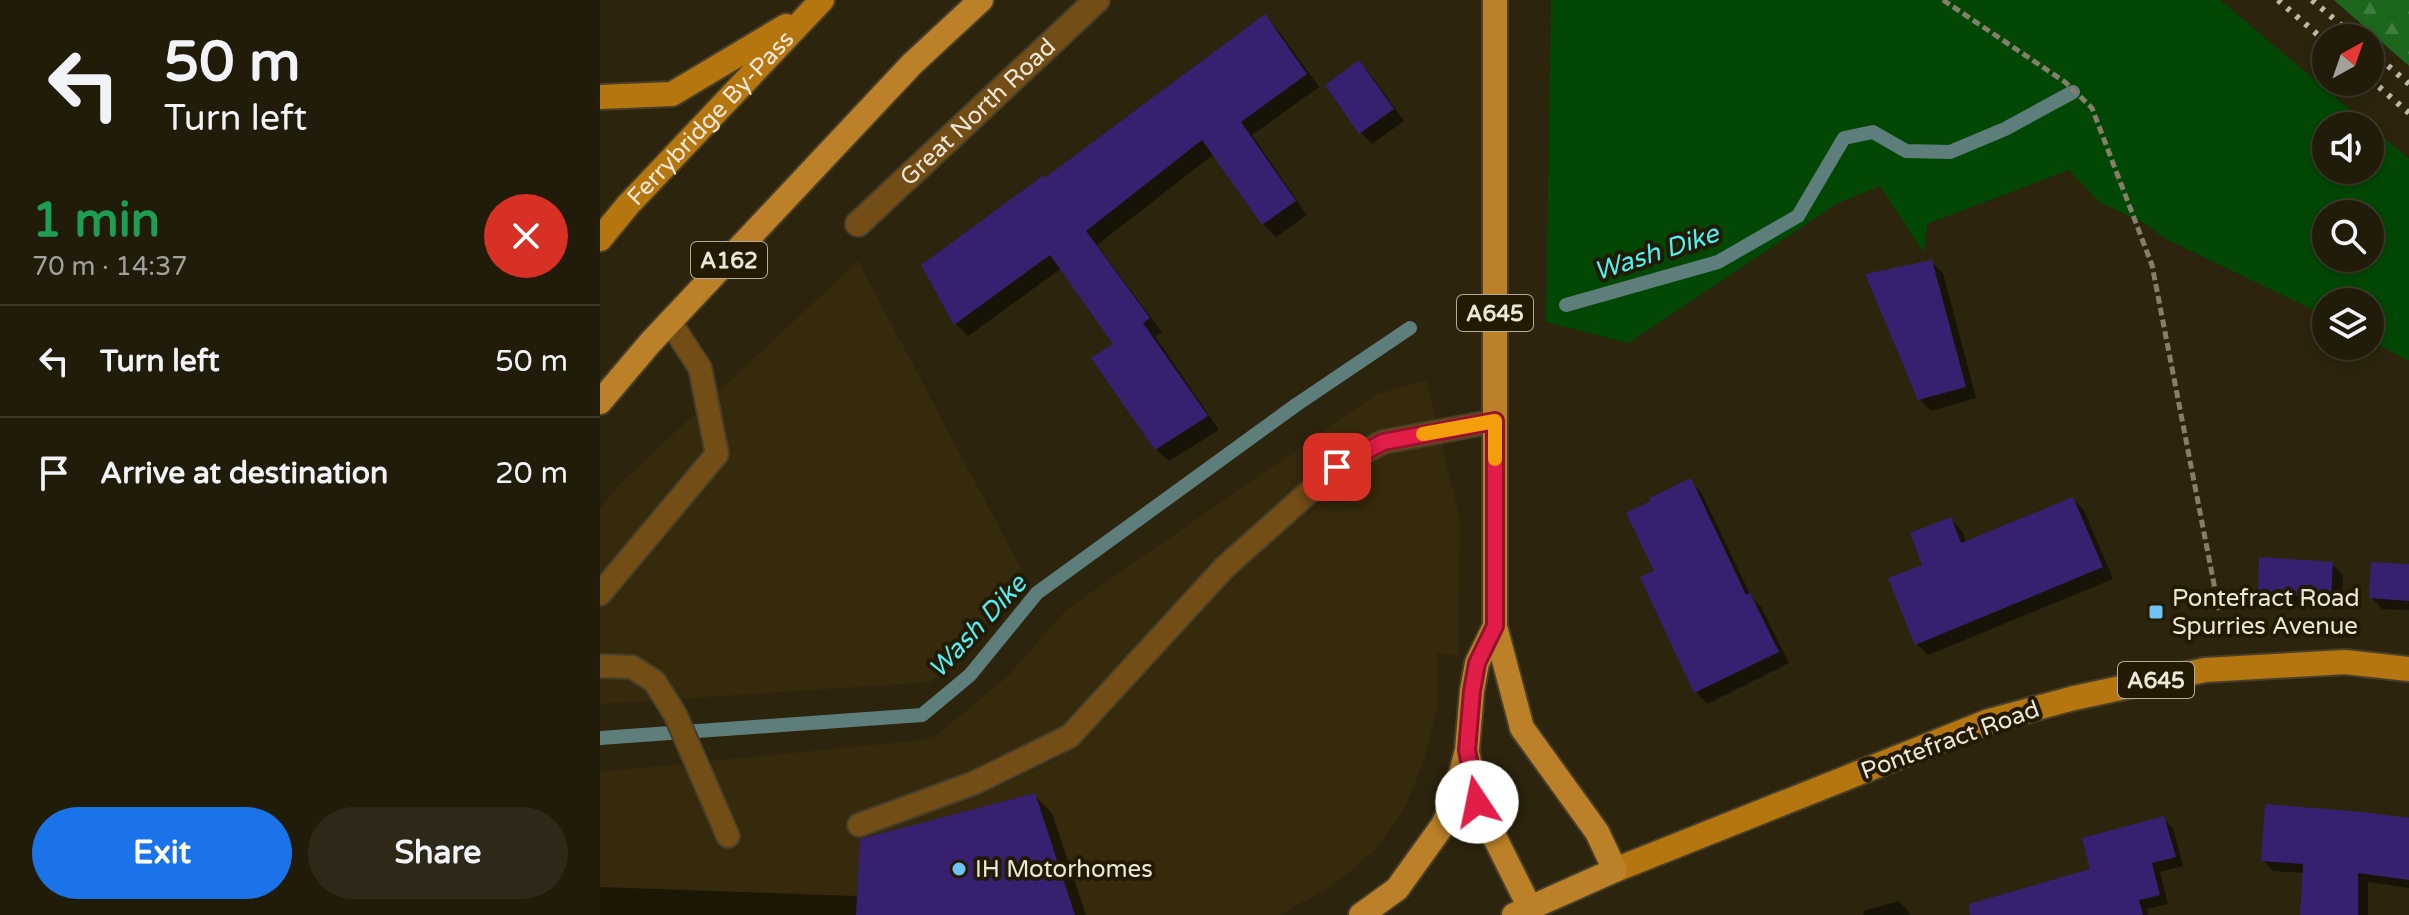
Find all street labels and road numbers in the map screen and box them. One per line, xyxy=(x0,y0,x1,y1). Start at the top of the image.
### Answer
street label: Ferrybridge By-Pass xyxy=(621,25,800,212)
street label: Great North Road xyxy=(894,32,1062,192)
road number: A162 xyxy=(691,242,767,278)
road number: A645 xyxy=(1457,295,1533,331)
road number: A645 xyxy=(2118,662,2194,698)
street label: Pontefract Road xyxy=(1857,695,2043,786)

